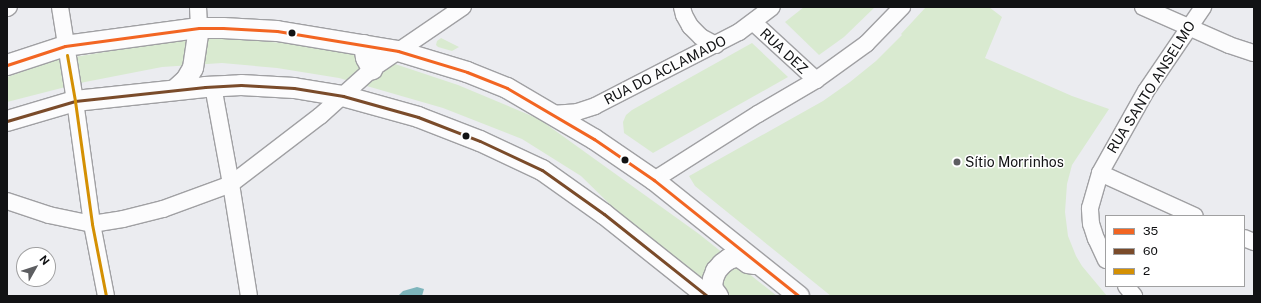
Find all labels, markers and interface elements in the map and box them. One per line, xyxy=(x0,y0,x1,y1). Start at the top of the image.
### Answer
street label: RUA SANTO ANSELMO xyxy=(1103,18,1199,156)
street label: RUA DEZ xyxy=(757,25,811,77)
unlabelled marker xyxy=(287,28,297,38)
street label: RUA DO ACLAMADO xyxy=(601,32,729,108)
unlabelled marker xyxy=(461,131,471,141)
place label: Sítio Morrinhos xyxy=(965,154,1064,170)
unlabelled marker xyxy=(620,155,630,165)
marker: Sítio Morrinhos xyxy=(952,157,962,167)
legend xyxy=(1105,215,1245,287)
text: 35 xyxy=(1143,224,1158,238)
text: 60 xyxy=(1143,244,1158,258)
north arrow xyxy=(16,247,56,287)
text: N xyxy=(37,253,52,267)
text: 2 xyxy=(1143,264,1150,278)

